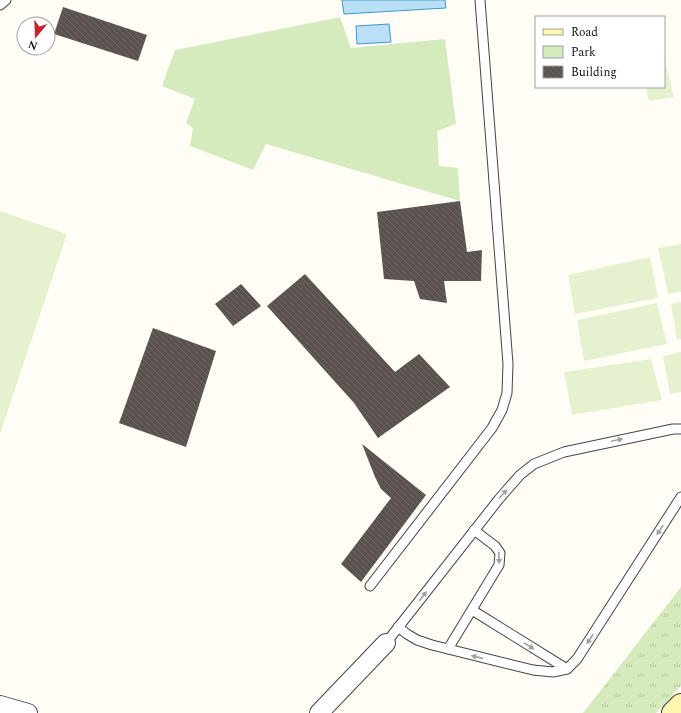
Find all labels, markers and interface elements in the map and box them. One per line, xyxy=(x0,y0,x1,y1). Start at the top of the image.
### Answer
north arrow xyxy=(16,16,56,56)
legend xyxy=(535,16,665,88)
text: Road xyxy=(571,23,598,42)
text: N xyxy=(26,35,40,54)
text: Park xyxy=(571,43,596,62)
text: Building xyxy=(571,63,617,82)
one-way arrow xyxy=(611,437,623,443)
one-way arrow xyxy=(498,490,507,499)
one-way arrow xyxy=(657,524,664,536)
one-way arrow xyxy=(496,551,502,564)
one-way arrow xyxy=(418,591,427,602)
one-way arrow xyxy=(586,634,594,645)
one-way arrow xyxy=(524,642,534,650)
one-way arrow xyxy=(471,653,483,659)

